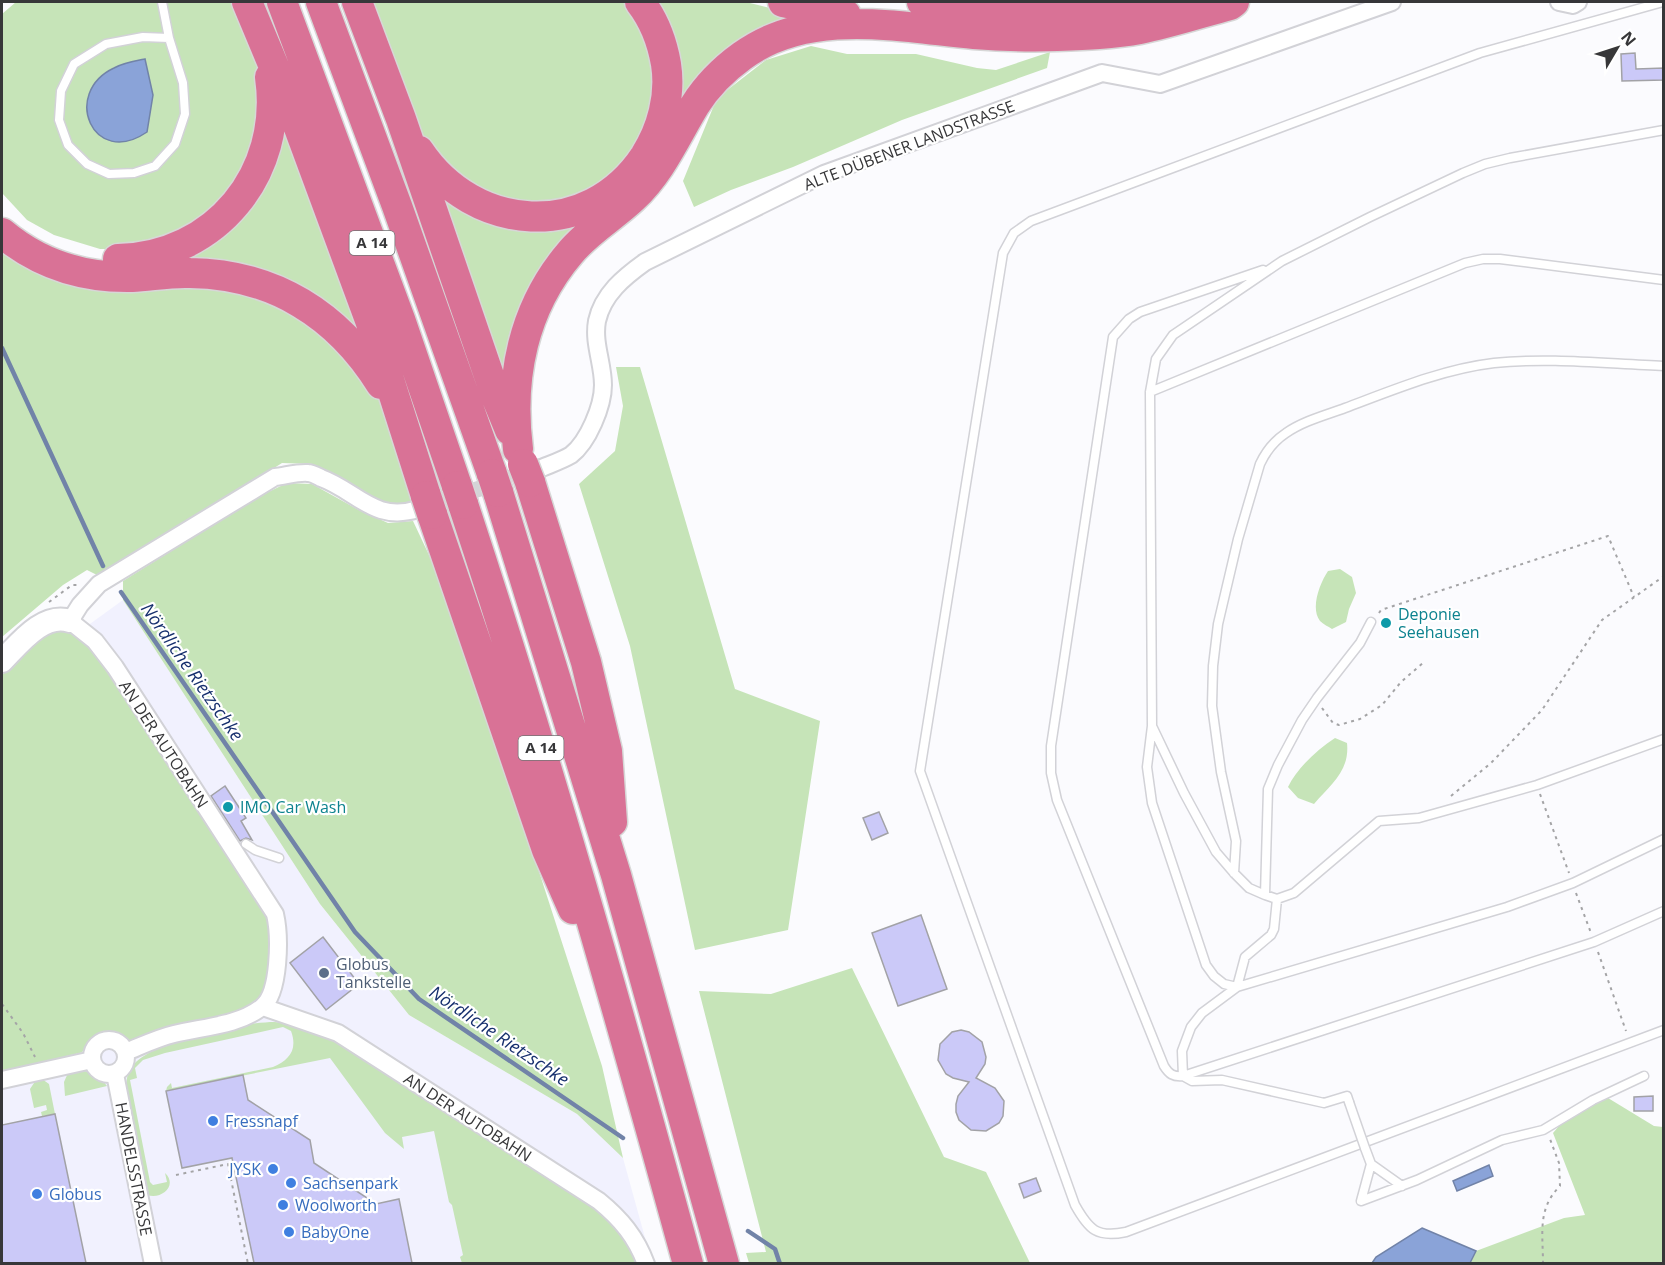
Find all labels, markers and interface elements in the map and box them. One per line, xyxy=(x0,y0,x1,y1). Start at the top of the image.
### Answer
north arrow xyxy=(1587,18,1647,78)
text: N xyxy=(1616,27,1641,51)
street label: ALTE DÜBENER LANDSTRASSE xyxy=(801,95,1017,195)
road number: A 14 xyxy=(350,231,394,255)
water label: Nördliche Rietzschke xyxy=(136,598,250,745)
place label: Deponie Seehausen xyxy=(1398,603,1480,643)
marker: Deponie Seehausen xyxy=(1379,616,1393,630)
street label: AN DER AUTOBAHN xyxy=(114,676,214,812)
road number: A 14 xyxy=(518,736,564,760)
place label: IMO Car Wash xyxy=(240,796,346,818)
marker: IMO Car Wash xyxy=(221,800,235,814)
place label: Globus Tankstelle xyxy=(336,953,411,993)
marker: Globus Tankstelle xyxy=(317,966,331,980)
water label: Nördliche Rietzschke xyxy=(425,980,574,1091)
street label: AN DER AUTOBAHN xyxy=(400,1067,536,1167)
street label: HANDELSSTRASSE xyxy=(110,1100,158,1238)
place label: Fressnapf xyxy=(225,1110,300,1132)
marker: Fressnapf xyxy=(206,1114,220,1128)
place label: JYSK xyxy=(227,1158,261,1180)
marker: JYSK xyxy=(266,1162,280,1176)
place label: Sachsenpark xyxy=(303,1172,399,1194)
marker: Sachsenpark xyxy=(284,1176,298,1190)
place label: Globus xyxy=(49,1183,102,1205)
marker: Globus xyxy=(30,1187,44,1201)
place label: Woolworth xyxy=(295,1194,377,1216)
marker: Woolworth xyxy=(276,1198,290,1212)
place label: BabyOne xyxy=(301,1221,369,1243)
marker: BabyOne xyxy=(282,1225,296,1239)

